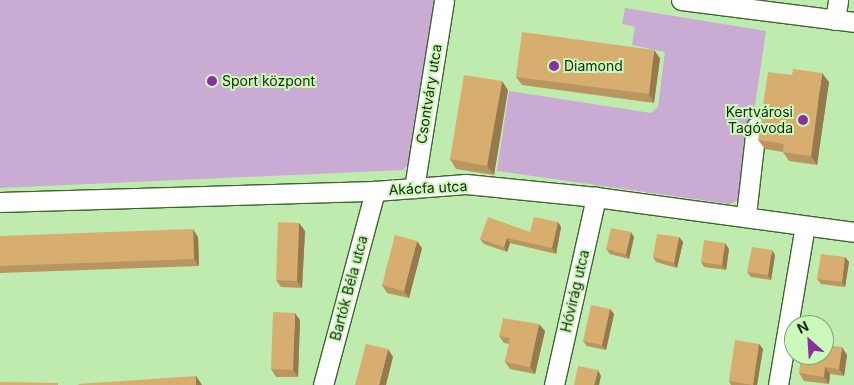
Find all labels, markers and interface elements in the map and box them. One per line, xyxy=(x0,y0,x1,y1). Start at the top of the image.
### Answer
street label: Csontváry utca xyxy=(413,43,445,145)
place label: Diamond xyxy=(564,58,623,74)
marker: Diamond xyxy=(548,60,560,72)
place label: Sport központ xyxy=(222,73,315,89)
marker: Sport központ xyxy=(206,75,218,87)
place label: Kertvárosi Tagóvoda xyxy=(726,104,793,136)
marker: Kertvárosi Tagóvoda xyxy=(797,114,809,126)
street label: Akácfa utca xyxy=(388,178,468,198)
street label: Bartók Béla utca xyxy=(327,234,371,342)
street label: Hóvirág utca xyxy=(557,248,593,334)
north arrow xyxy=(784,315,834,365)
text: N xyxy=(794,317,811,337)

